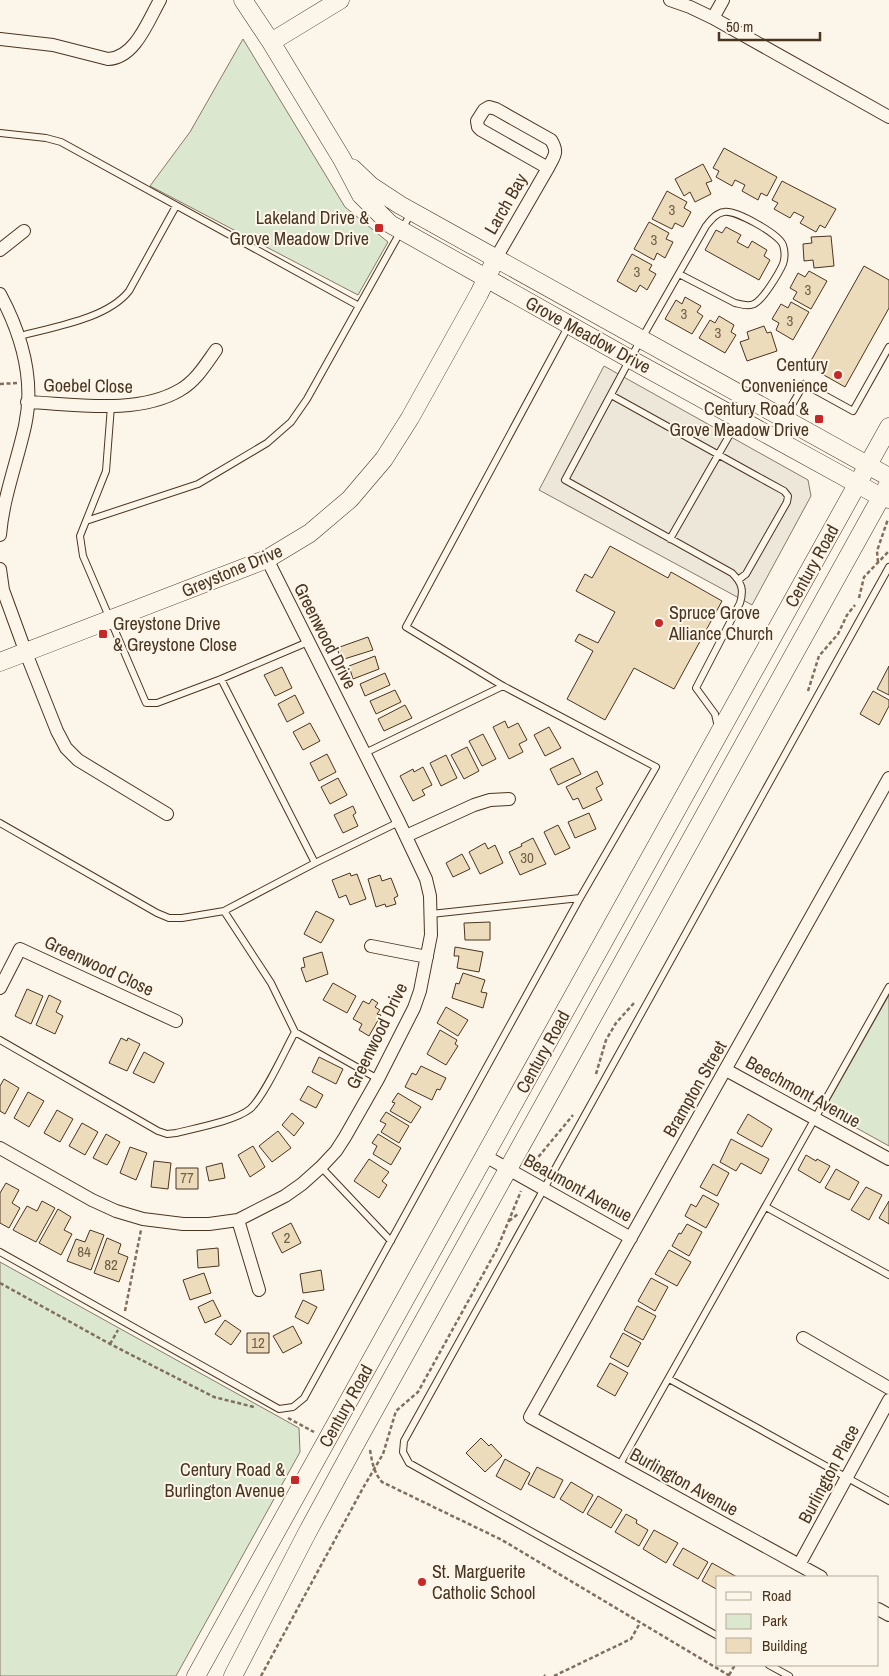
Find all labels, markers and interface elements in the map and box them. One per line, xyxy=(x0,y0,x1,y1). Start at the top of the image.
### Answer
scale bar xyxy=(719,10,820,42)
text: 50 m xyxy=(726,16,753,37)
street label: Larch Bay xyxy=(478,168,533,239)
house number: 3 xyxy=(669,199,676,220)
place label: Lakeland Drive & Grove Meadow Drive xyxy=(230,205,369,251)
marker: Lakeland Drive & Grove Meadow Drive xyxy=(373,222,385,234)
house number: 3 xyxy=(651,229,658,250)
house number: 3 xyxy=(634,261,641,282)
house number: 3 xyxy=(805,279,812,300)
street label: Grove Meadow Drive xyxy=(521,290,655,379)
house number: 3 xyxy=(681,303,688,324)
house number: 3 xyxy=(787,310,794,331)
house number: 3 xyxy=(715,322,722,343)
place label: Century Convenience xyxy=(741,352,829,398)
marker: Century Convenience xyxy=(832,369,844,381)
street label: Goebel Close xyxy=(43,372,133,399)
place label: Century Road & Grove Meadow Drive xyxy=(670,396,809,442)
marker: Century Road & Grove Meadow Drive xyxy=(813,413,825,425)
street label: Century Road xyxy=(779,520,845,612)
street label: Greystone Drive xyxy=(177,538,286,603)
street label: Greenwood Drive xyxy=(288,579,363,693)
place label: Spruce Grove Alliance Church xyxy=(668,600,773,646)
place label: Greystone Drive & Greystone Close xyxy=(113,611,237,657)
marker: Spruce Grove Alliance Church xyxy=(653,617,665,629)
marker: Greystone Drive & Greystone Close xyxy=(97,628,109,640)
house number: 30 xyxy=(520,847,534,868)
street label: Greenwood Close xyxy=(40,929,158,1002)
street label: Greenwood Drive xyxy=(340,978,413,1093)
street label: Century Road xyxy=(510,1006,576,1098)
street label: Brampton Street xyxy=(657,1036,732,1142)
street label: Beechmont Avenue xyxy=(741,1050,865,1133)
street label: Beaumont Avenue xyxy=(520,1147,637,1228)
house number: 77 xyxy=(180,1167,194,1188)
house number: 2 xyxy=(284,1227,291,1248)
house number: 84 xyxy=(77,1241,91,1262)
house number: 82 xyxy=(104,1254,118,1275)
house number: 12 xyxy=(251,1332,265,1353)
street label: Century Road xyxy=(313,1360,379,1452)
street label: Burlington Place xyxy=(792,1420,865,1527)
street label: Burlington Avenue xyxy=(626,1441,743,1522)
place label: Century Road & Burlington Avenue xyxy=(165,1457,285,1503)
marker: Century Road & Burlington Avenue xyxy=(289,1474,301,1486)
place label: St. Marguerite Catholic School xyxy=(432,1559,535,1605)
marker: St. Marguerite Catholic School xyxy=(416,1576,428,1588)
legend xyxy=(716,1576,879,1666)
text: Road xyxy=(762,1585,791,1606)
text: Park xyxy=(762,1610,788,1631)
text: Building xyxy=(762,1635,807,1656)

